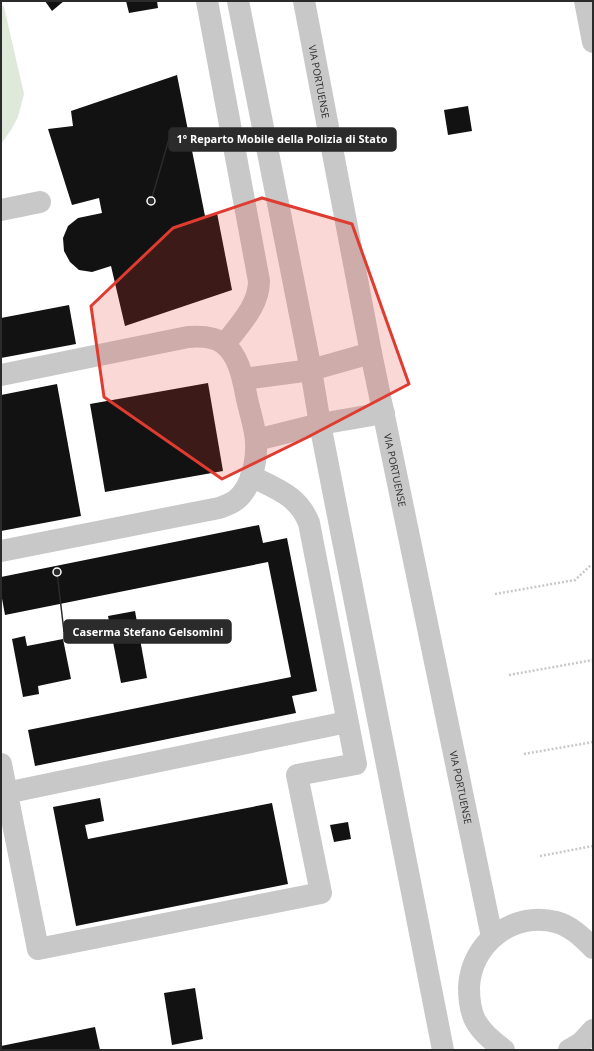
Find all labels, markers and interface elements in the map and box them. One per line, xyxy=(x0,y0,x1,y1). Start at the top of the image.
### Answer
street label: VIA PORTUENSE xyxy=(305,44,333,120)
callout: 1º Reparto Mobile della Polizia di Stato xyxy=(169,128,396,151)
text: 1º Reparto Mobile della Polizia di Stato xyxy=(176,131,388,146)
street label: VIA PORTUENSE xyxy=(381,432,410,508)
callout: Caserma Stefano Gelsomini xyxy=(64,620,231,643)
text: Caserma Stefano Gelsomini xyxy=(73,624,223,639)
street label: VIA PORTUENSE xyxy=(447,749,475,825)

